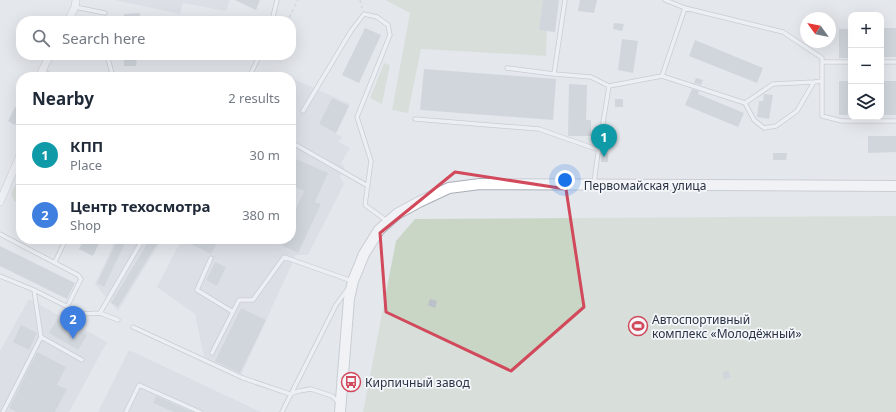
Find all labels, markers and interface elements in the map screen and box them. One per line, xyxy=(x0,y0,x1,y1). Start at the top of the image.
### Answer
north arrow xyxy=(800,12,836,48)
map controls xyxy=(848,12,884,120)
button: + xyxy=(848,12,884,48)
search box xyxy=(16,16,296,60)
icon: search xyxy=(30,27,52,49)
text: Search here xyxy=(62,28,145,48)
button: − xyxy=(848,48,884,84)
button: layers xyxy=(848,84,884,120)
text: Nearby xyxy=(32,87,94,110)
text: 2 results xyxy=(228,89,280,107)
pin: 1 xyxy=(591,124,617,157)
text: КПП xyxy=(70,136,103,156)
text: 1 xyxy=(41,146,49,164)
text: 30 m xyxy=(250,146,280,164)
text: Place xyxy=(70,156,102,174)
your location xyxy=(555,170,575,190)
street label: Первомайская улица xyxy=(584,177,706,194)
text: Центр техосмотра xyxy=(70,196,210,216)
text: 2 xyxy=(41,206,49,224)
text: 380 m xyxy=(242,206,280,224)
text: Shop xyxy=(70,216,101,234)
pin: 2 xyxy=(60,306,86,339)
place label: Автоспортивный комплекс «Молодёжный» xyxy=(652,311,802,342)
sports icon: Автоспортивный комплекс «Молодёжный» xyxy=(627,315,649,337)
bus stop icon: Кирпичный завод xyxy=(340,371,362,393)
place label: Кирпичный завод xyxy=(365,374,470,391)

